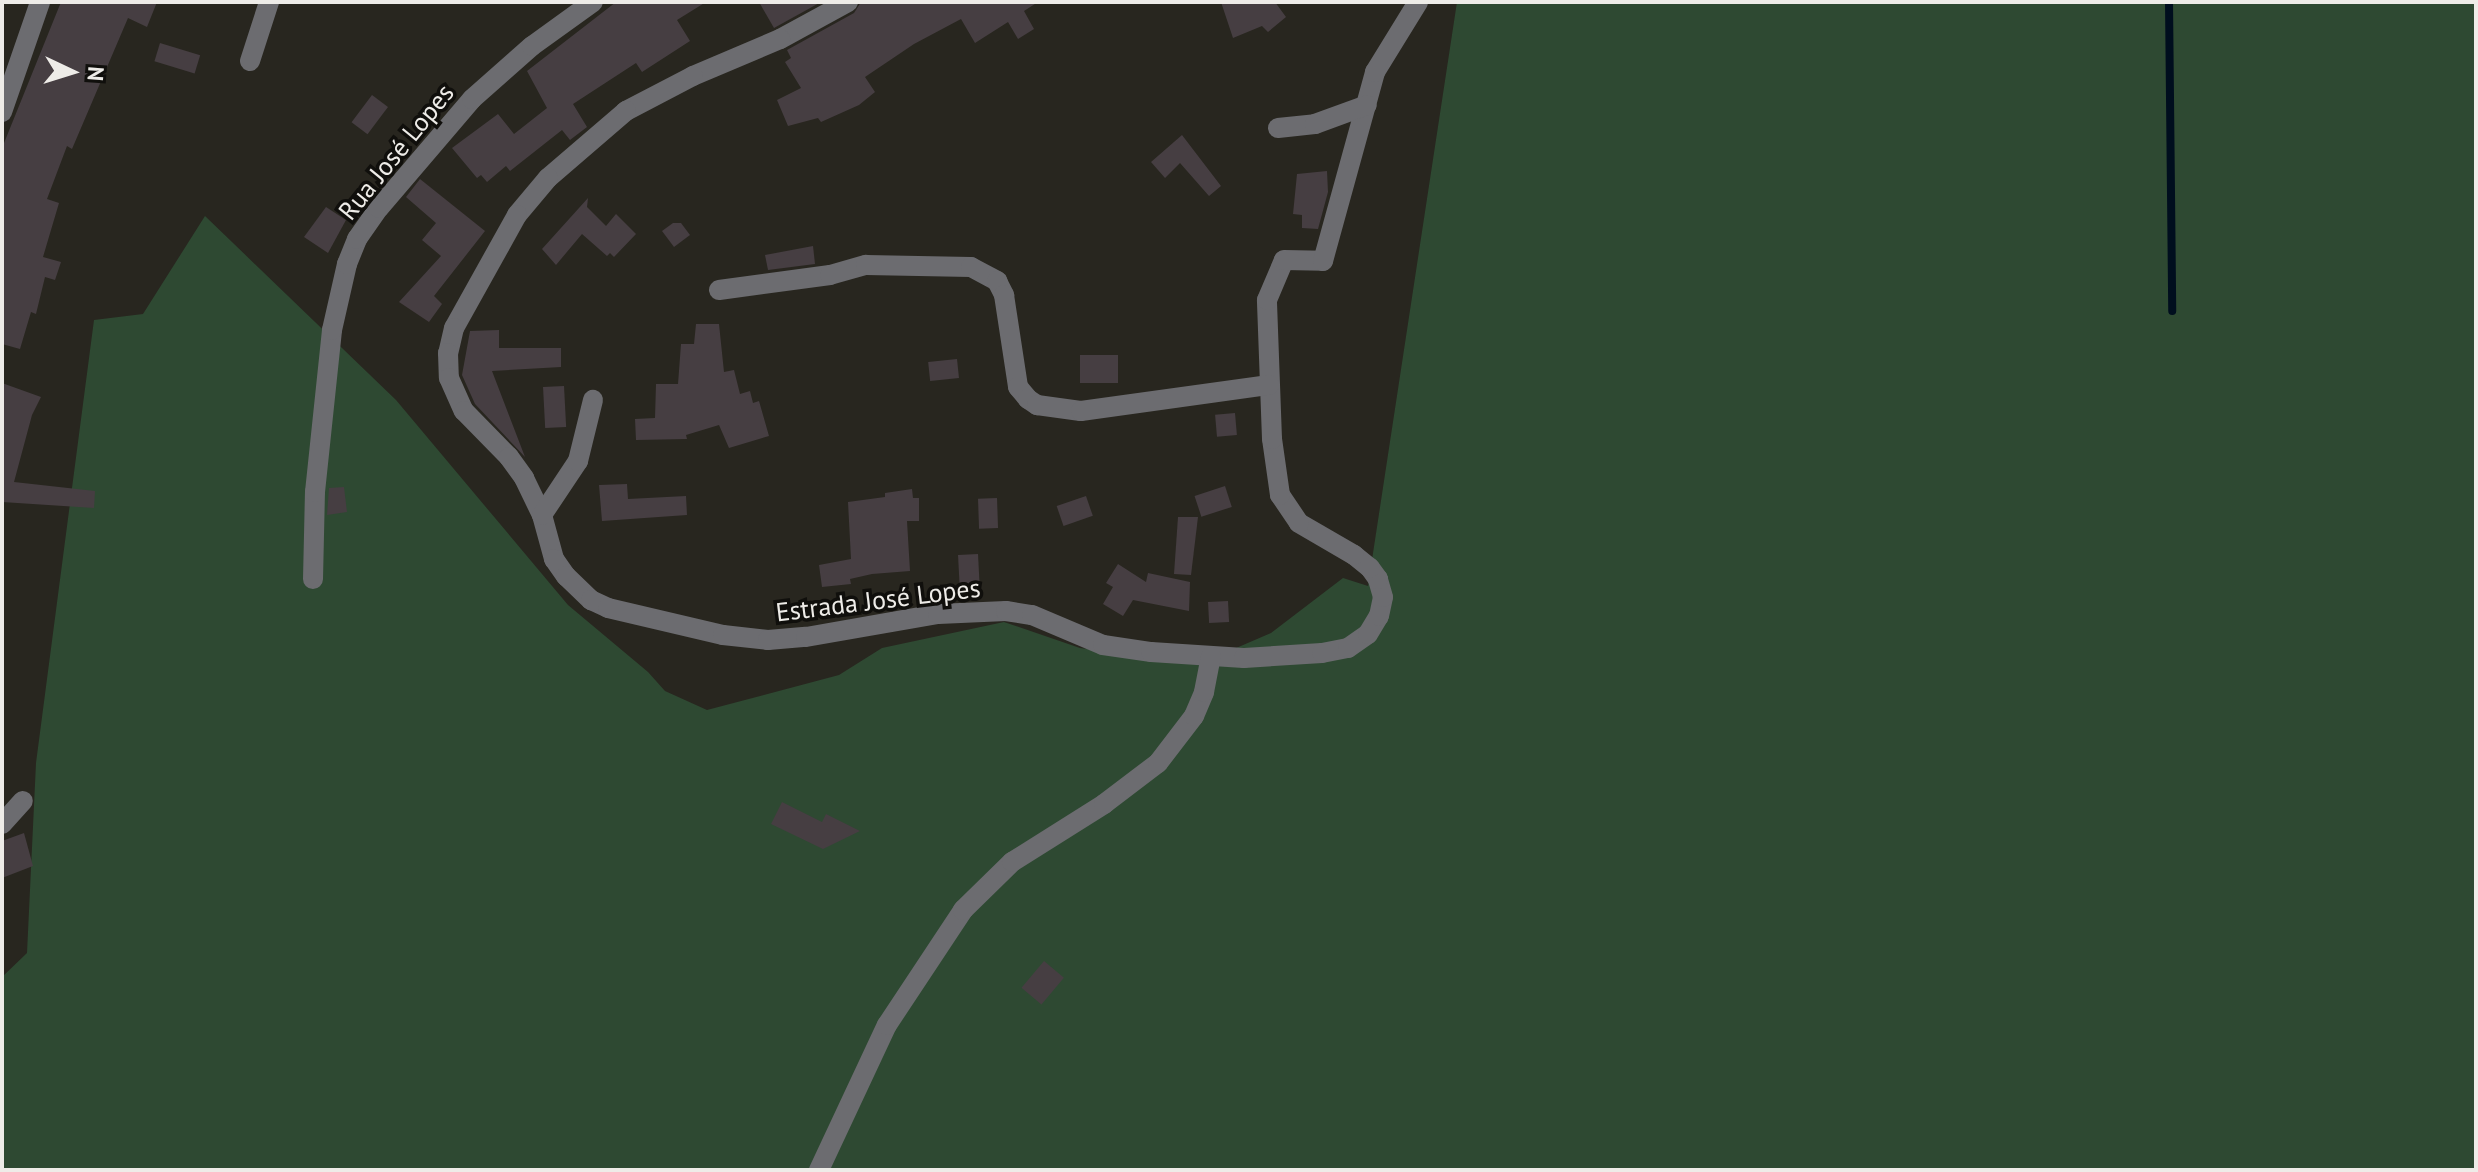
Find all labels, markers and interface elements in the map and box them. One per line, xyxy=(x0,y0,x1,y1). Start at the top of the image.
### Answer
north arrow xyxy=(32,32,112,112)
text: N xyxy=(81,65,110,82)
street label: Rua José Lopes xyxy=(332,78,460,226)
street label: Estrada José Lopes xyxy=(774,572,982,628)

